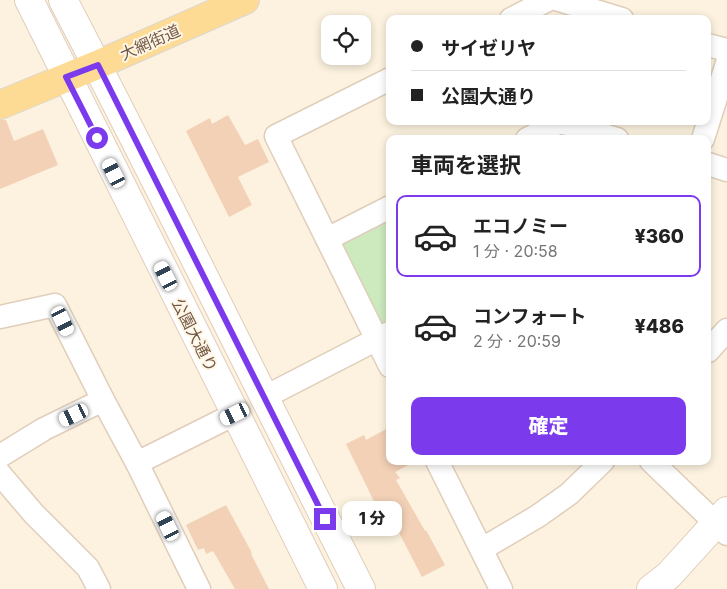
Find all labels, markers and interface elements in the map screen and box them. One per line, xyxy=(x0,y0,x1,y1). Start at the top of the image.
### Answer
map controls xyxy=(321,15,371,65)
button: locate xyxy=(321,15,371,65)
street label: 大網街道 xyxy=(117,20,183,64)
text: サイゼリヤ xyxy=(441,37,536,60)
text: 公園大通り xyxy=(441,85,536,108)
route start xyxy=(86,127,108,149)
text: 車両を選択 xyxy=(411,152,521,178)
car xyxy=(100,156,127,190)
icon: car xyxy=(413,214,458,259)
text: エコノミー xyxy=(473,215,568,238)
text: ¥360 xyxy=(635,225,684,248)
text: 1 分 · 20:58 xyxy=(473,241,558,261)
car xyxy=(152,259,179,293)
street label: 公園大通り xyxy=(168,295,222,375)
car xyxy=(49,304,76,338)
icon: car xyxy=(413,304,458,349)
text: コンフォート xyxy=(473,305,586,328)
text: ¥486 xyxy=(635,315,684,338)
text: 2 分 · 20:59 xyxy=(473,331,561,351)
button: 確定 xyxy=(411,397,686,455)
car xyxy=(218,401,251,427)
car xyxy=(57,402,90,428)
callout: 1 分 xyxy=(342,502,402,536)
route end xyxy=(314,508,336,530)
text: 1 分 xyxy=(359,508,385,528)
car xyxy=(154,509,181,543)

